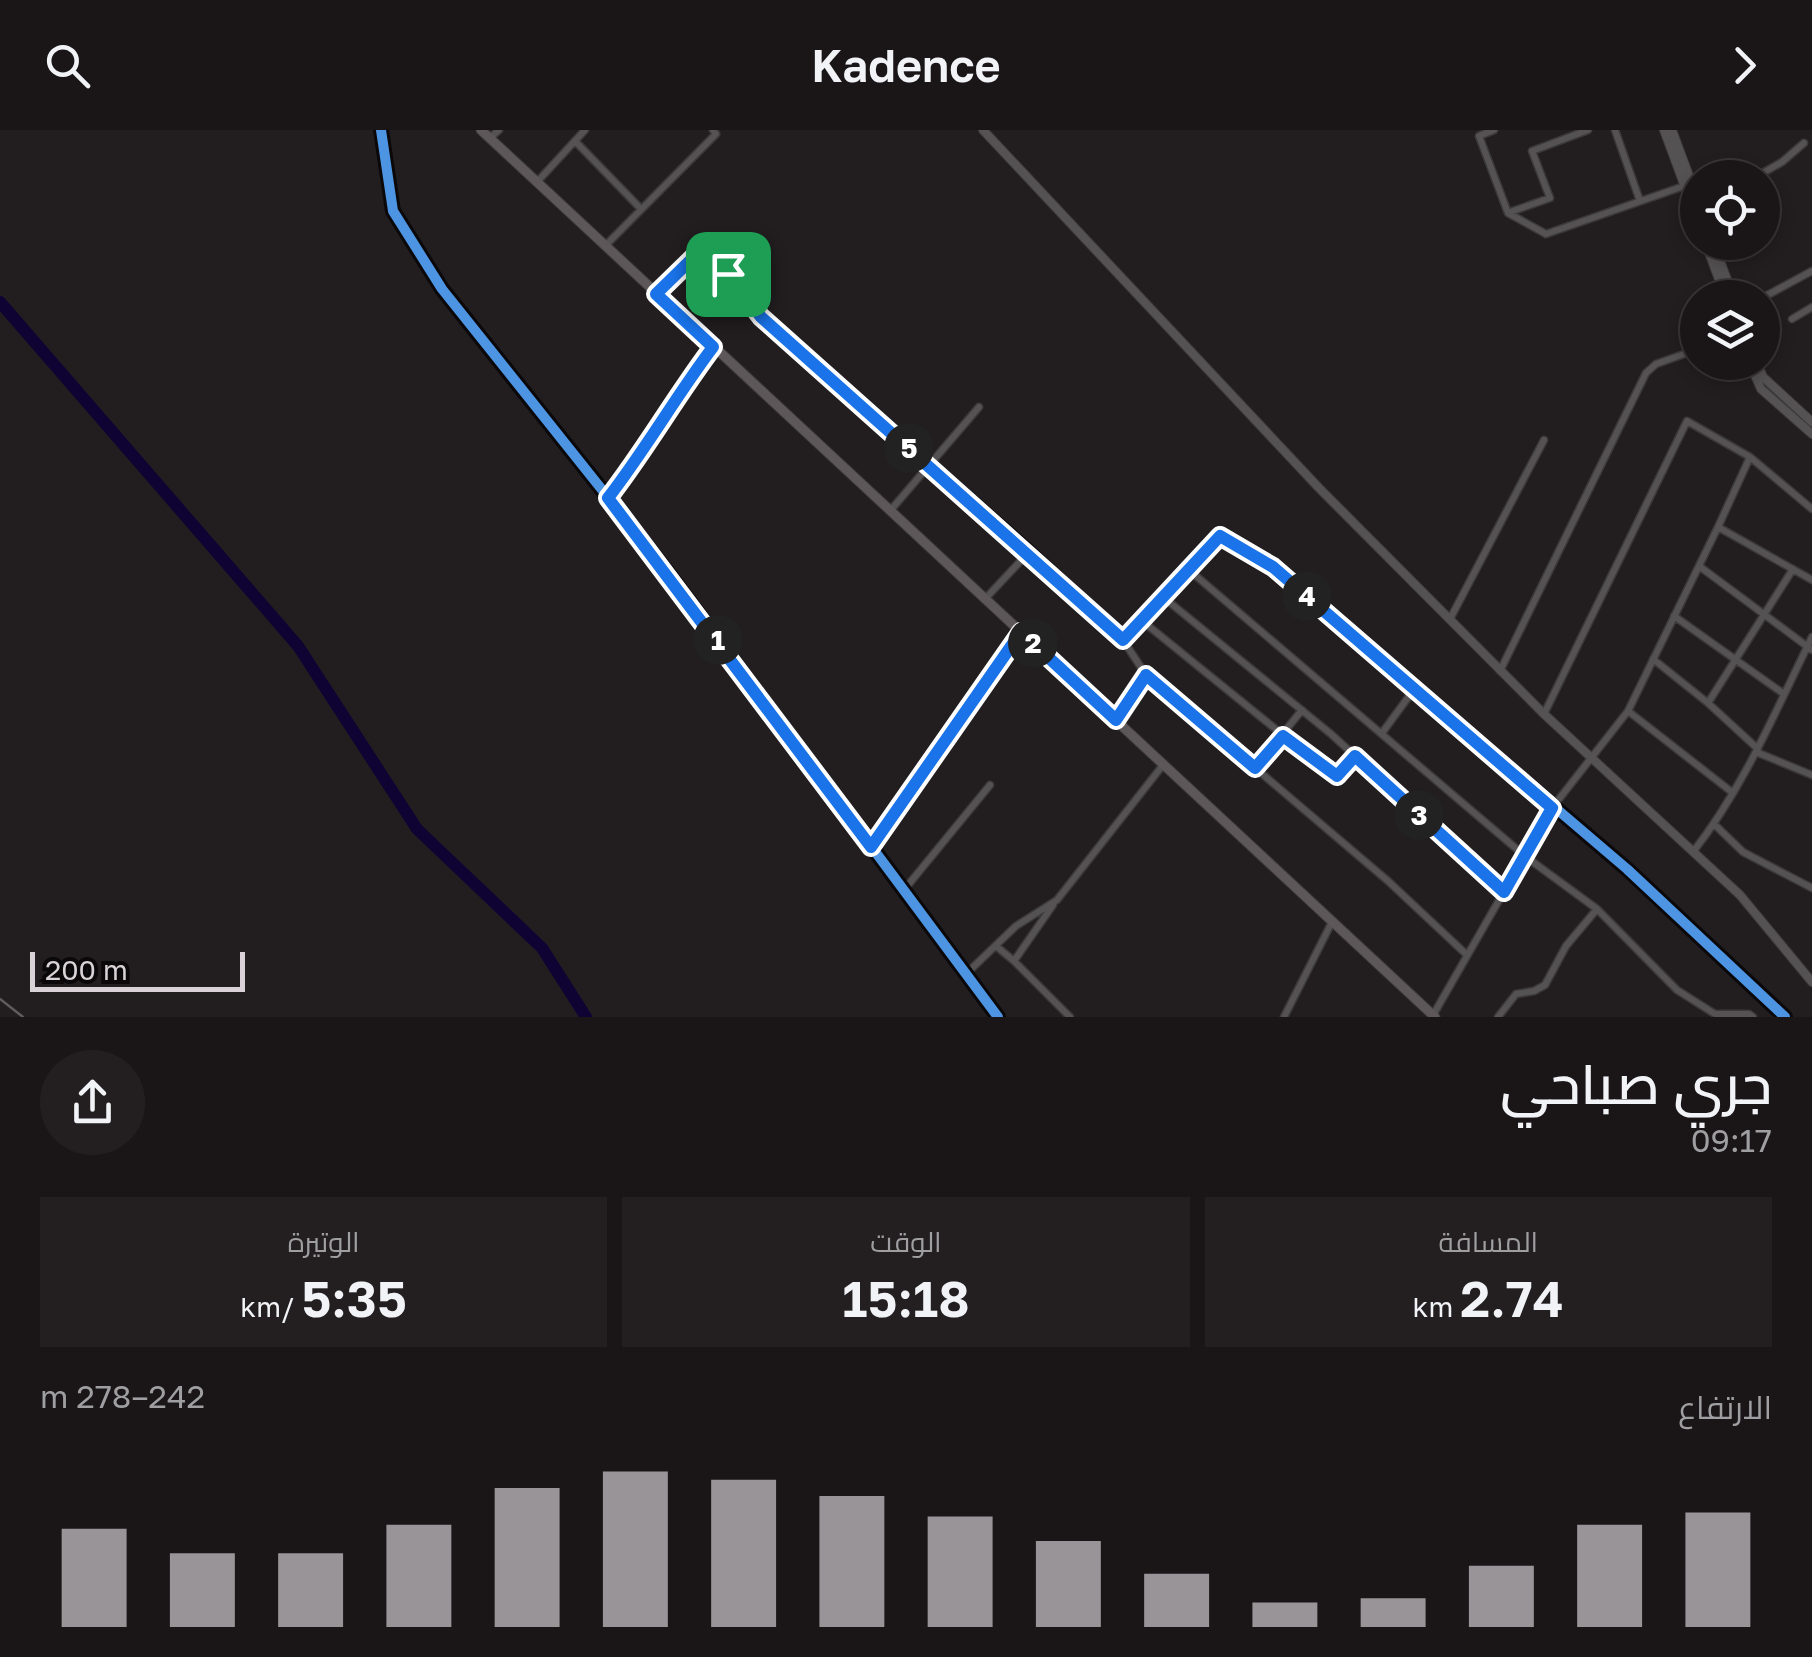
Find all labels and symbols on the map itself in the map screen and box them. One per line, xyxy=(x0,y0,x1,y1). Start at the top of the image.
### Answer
pin xyxy=(686,232,771,317)
pin: 5 xyxy=(884,423,934,473)
pin: 4 xyxy=(1282,571,1332,621)
pin: 1 xyxy=(693,615,743,665)
pin: 2 xyxy=(1008,618,1058,668)
pin: 3 xyxy=(1394,790,1444,840)
scale bar xyxy=(30,947,245,991)

